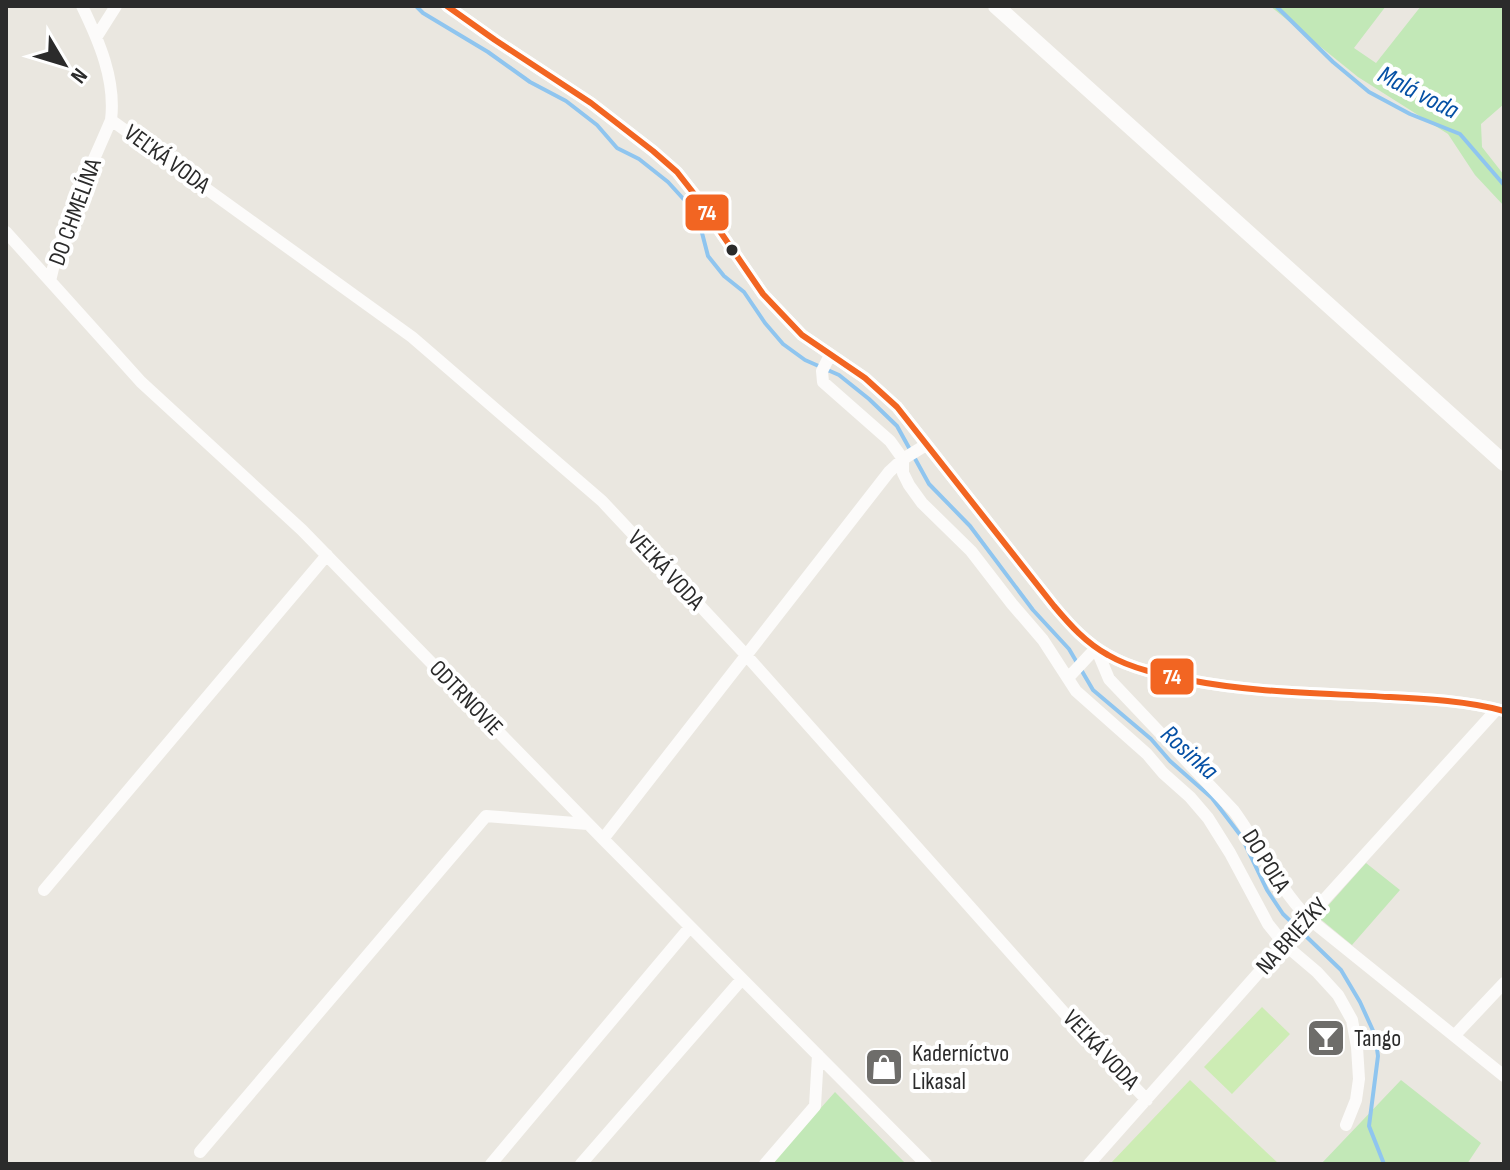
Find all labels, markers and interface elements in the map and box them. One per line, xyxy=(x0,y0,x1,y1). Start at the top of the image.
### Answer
north arrow xyxy=(24,24,104,104)
water label: Malá voda xyxy=(1373,60,1464,127)
text: N xyxy=(64,62,93,88)
street label: VEĽKÁ VODA xyxy=(119,118,216,200)
street label: DO CHMELÍNA xyxy=(42,154,108,269)
line badge: 74 xyxy=(684,193,730,232)
text: 74 xyxy=(698,200,716,227)
unlabelled marker xyxy=(724,242,740,258)
street label: VEĽKÁ VODA xyxy=(622,524,711,617)
street label: ODTRNOVIE xyxy=(423,654,509,742)
line badge: 74 xyxy=(1149,657,1195,696)
text: 74 xyxy=(1163,664,1181,691)
water label: Rosinka xyxy=(1154,719,1224,787)
street label: DO POĽA xyxy=(1235,824,1297,898)
street label: NA BRIEŽKY xyxy=(1250,891,1334,981)
street label: VEĽKÁ VODA xyxy=(1057,1004,1146,1097)
bar icon: Tango xyxy=(1305,1017,1347,1059)
place label: Tango xyxy=(1354,1024,1401,1053)
place label: Kaderníctvo Likasal xyxy=(912,1039,1009,1096)
shop icon: Kaderníctvo Likasal xyxy=(863,1046,905,1088)

